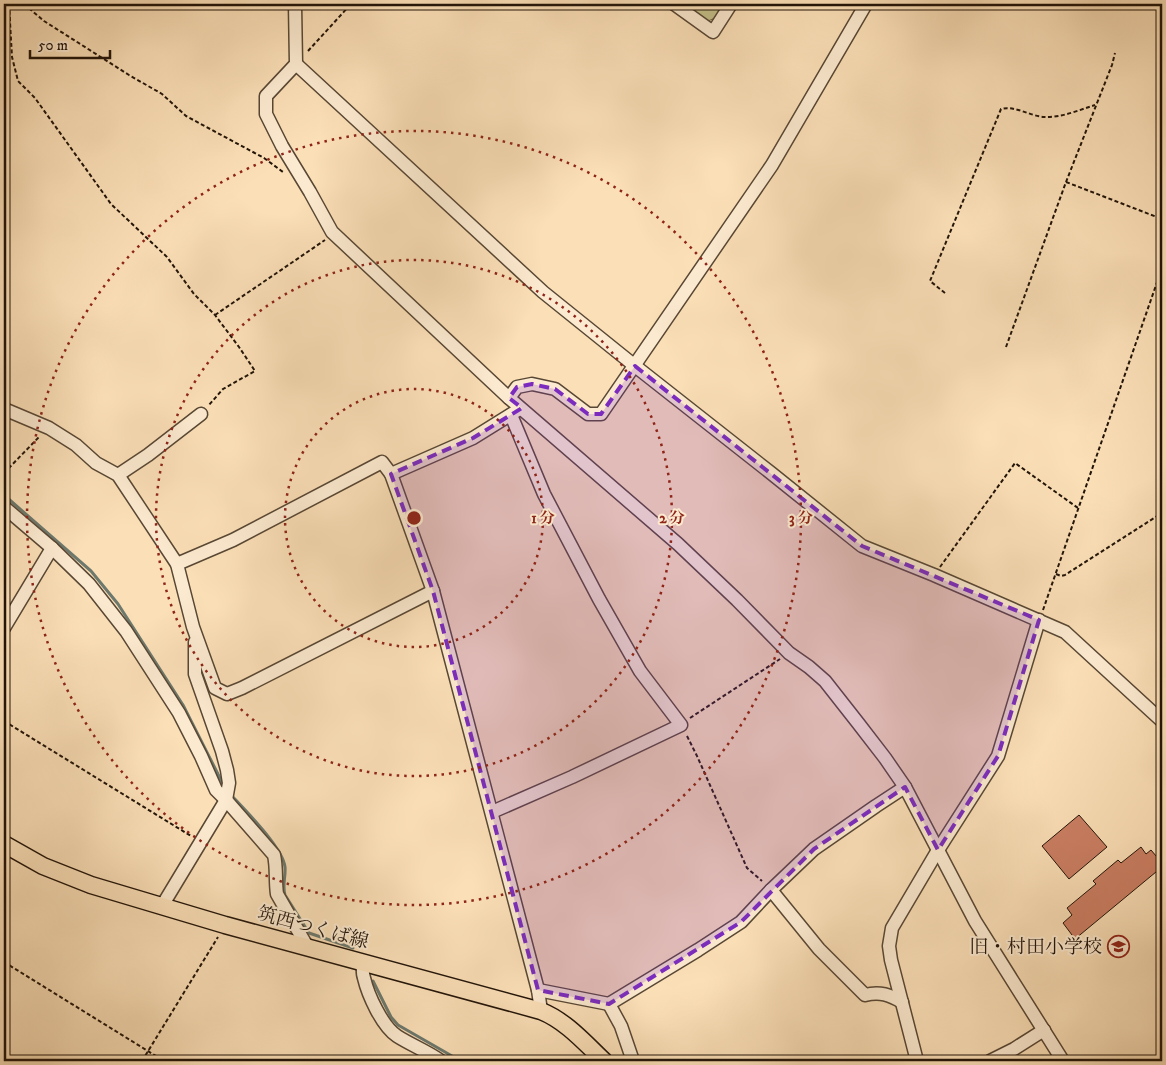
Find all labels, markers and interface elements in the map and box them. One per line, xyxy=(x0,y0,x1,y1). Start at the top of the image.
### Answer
scale bar xyxy=(30,28,110,60)
text: 50 m xyxy=(38,36,68,55)
centre of rings xyxy=(405,509,423,527)
text: 1 分 xyxy=(531,509,555,528)
text: 2 分 xyxy=(659,509,685,528)
text: 3 分 xyxy=(789,509,813,528)
street label: 筑西つくば線 xyxy=(255,902,371,954)
school or university icon: 旧・村田小学校 xyxy=(1106,935,1130,959)
place label: 旧・村田小学校 xyxy=(969,936,1102,959)

